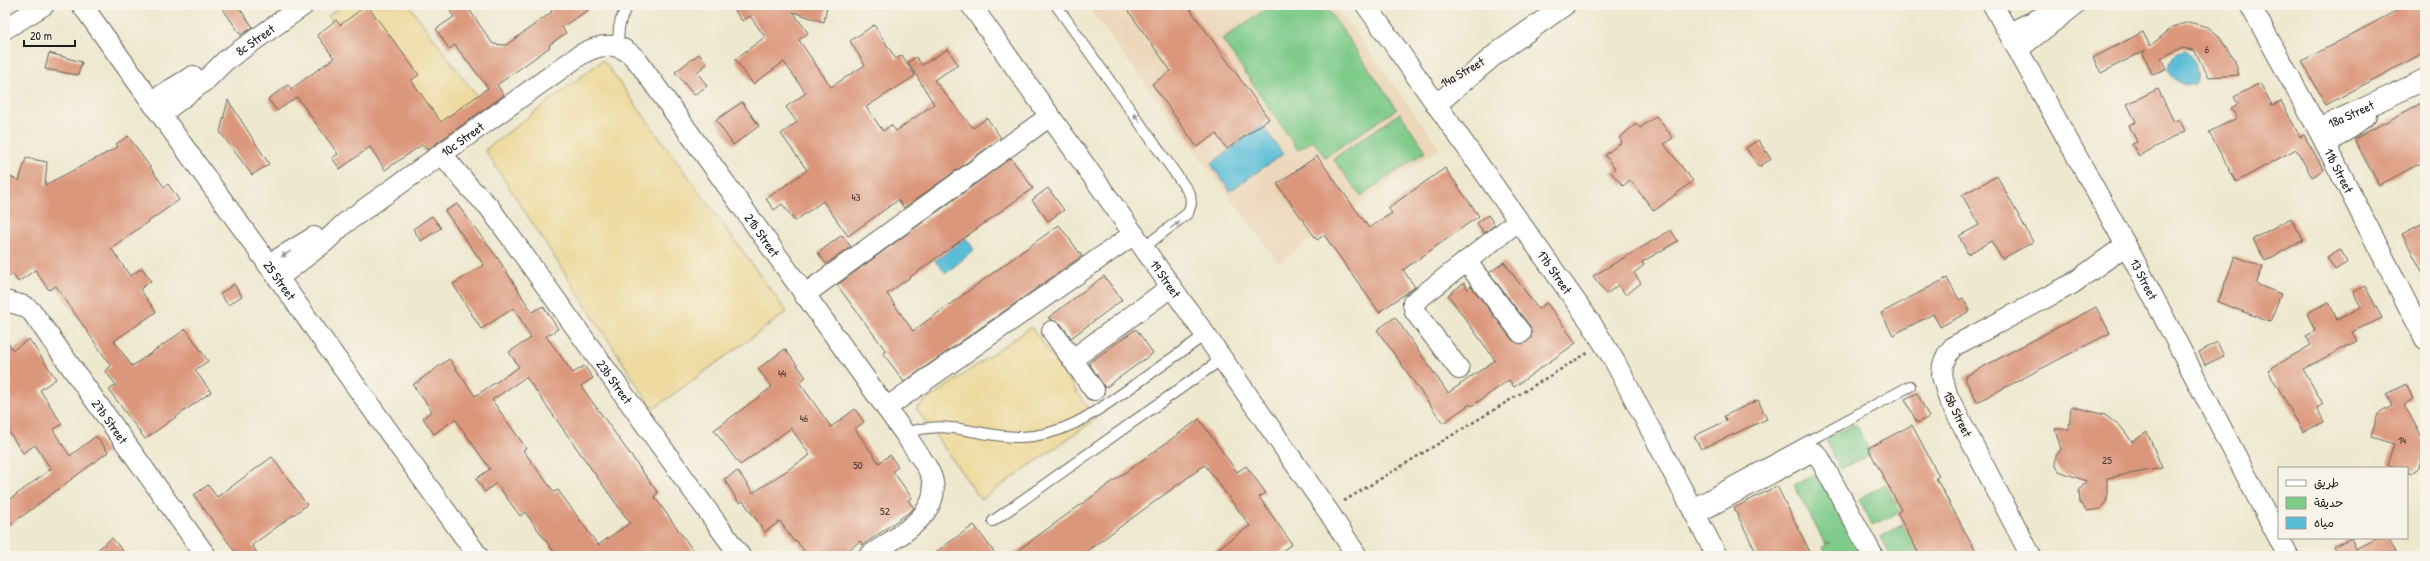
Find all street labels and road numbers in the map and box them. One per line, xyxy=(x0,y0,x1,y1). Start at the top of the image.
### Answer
street label: 8c Street xyxy=(232,19,279,60)
street label: 14a Street xyxy=(1437,52,1488,92)
street label: 18a Street xyxy=(2325,95,2377,132)
street label: 10c Street xyxy=(437,117,488,161)
street label: 11b Street xyxy=(2320,145,2358,197)
street label: 21b Street xyxy=(741,210,784,261)
street label: 17b Street xyxy=(1533,246,1577,298)
street label: 19 Street xyxy=(1146,256,1186,302)
street label: 13 Street xyxy=(2126,256,2162,303)
street label: 25 Street xyxy=(259,257,301,304)
street label: 23b Street xyxy=(593,356,637,408)
street label: 15b Street xyxy=(1939,388,1977,440)
street label: 27b Street xyxy=(88,395,133,448)

